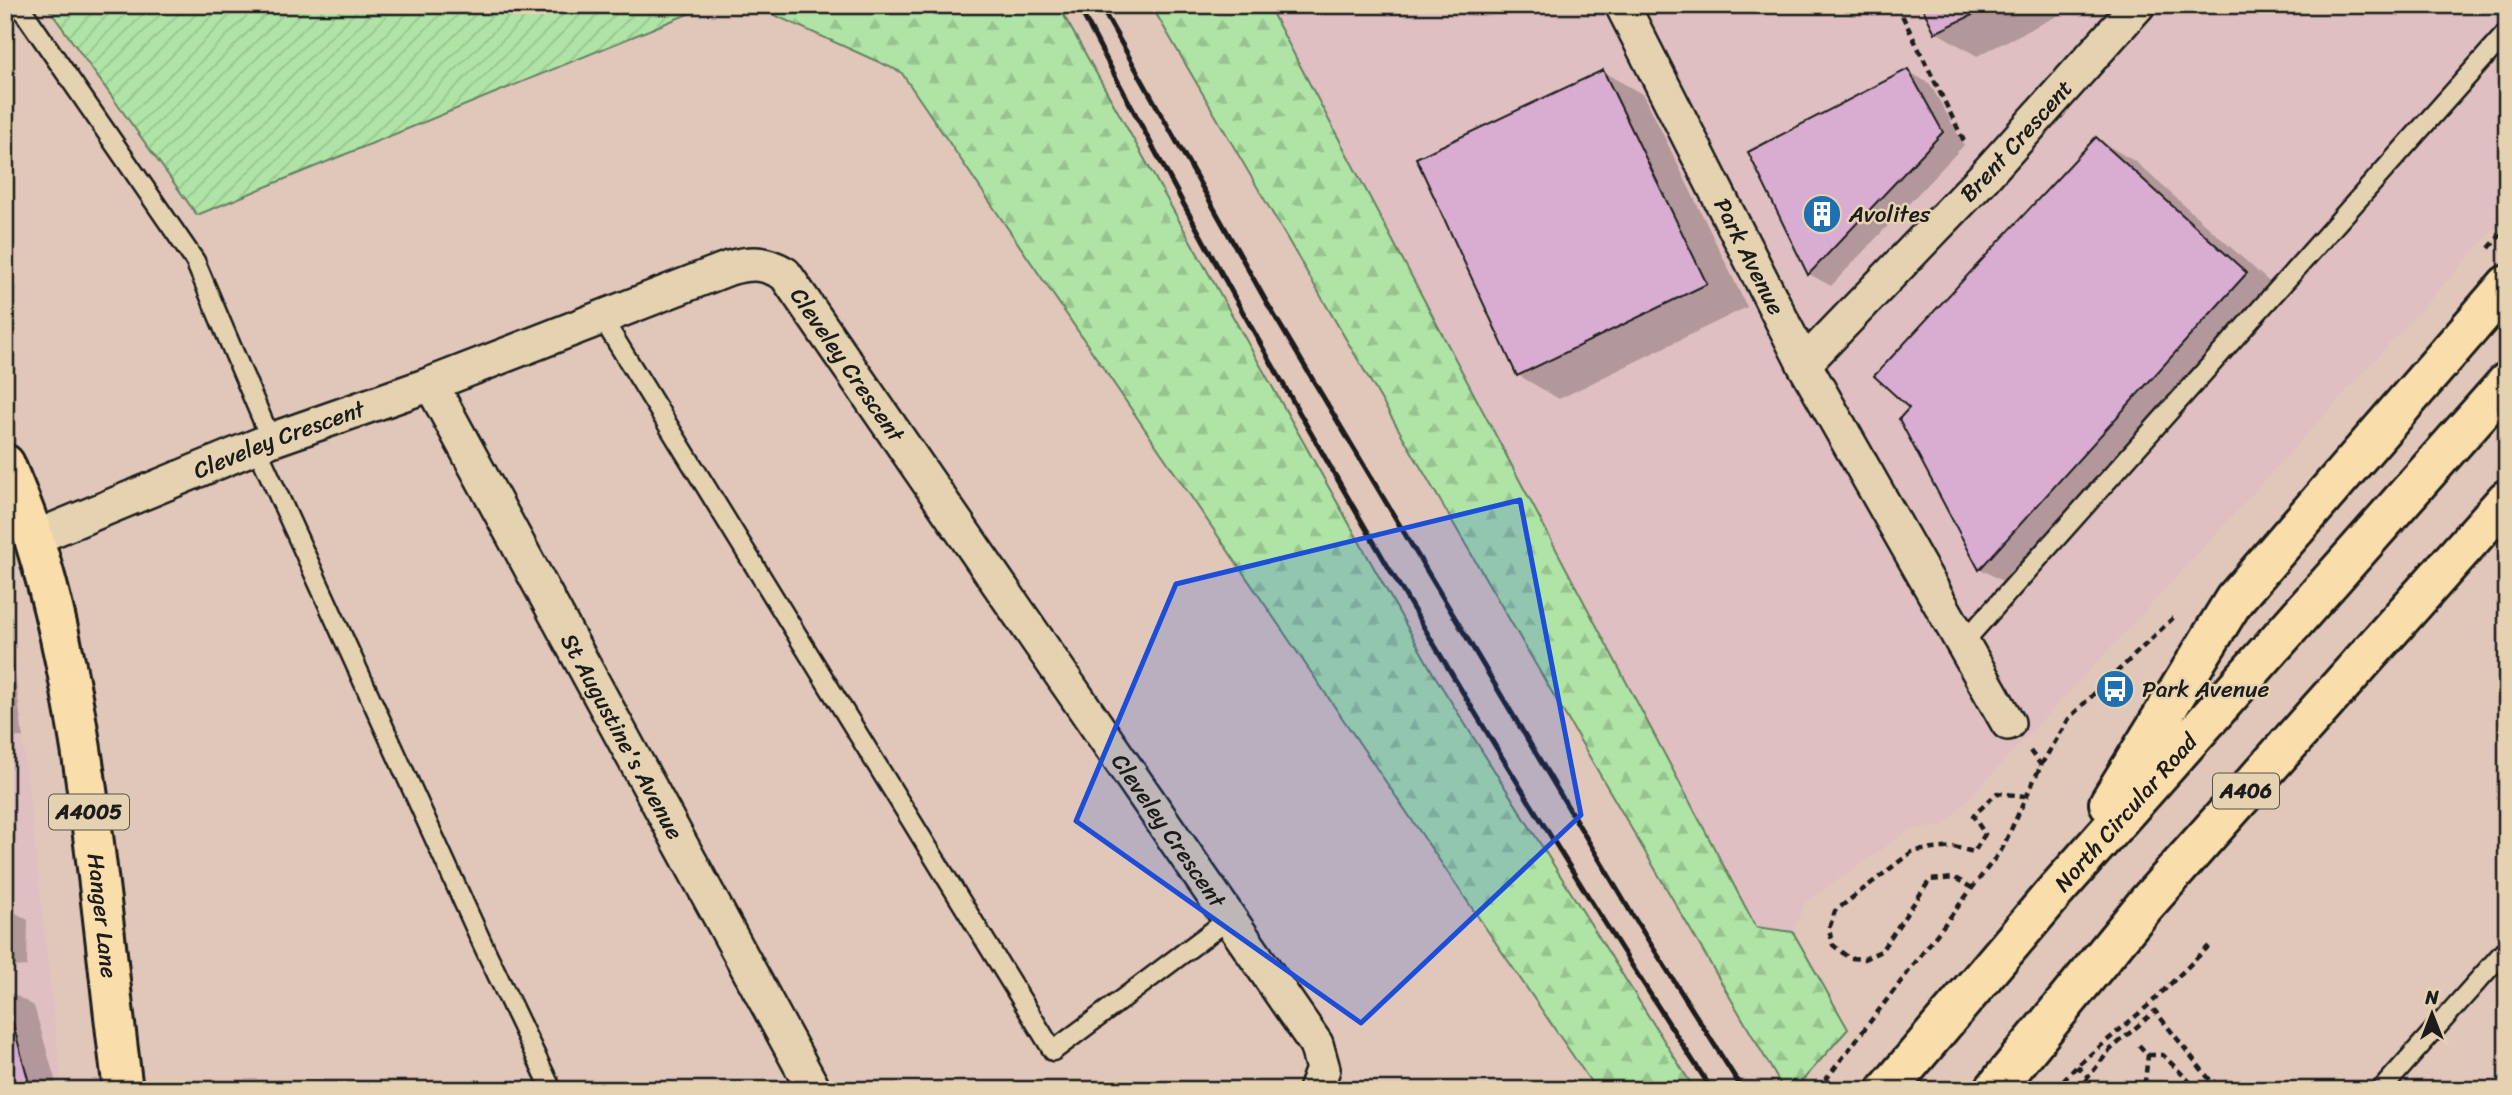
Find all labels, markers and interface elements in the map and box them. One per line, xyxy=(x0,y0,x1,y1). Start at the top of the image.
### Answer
street label: Brent Crescent xyxy=(1950,70,2084,212)
street label: Park Avenue xyxy=(1702,191,1796,323)
building icon: Avolites xyxy=(1801,193,1843,235)
place label: Avolites xyxy=(1848,194,1931,235)
street label: Cleveley Crescent xyxy=(779,279,916,452)
street label: Cleveley Crescent xyxy=(187,388,372,491)
street label: St Augustine's Avenue xyxy=(549,626,695,848)
bus stop icon: Park Avenue xyxy=(2094,668,2136,710)
place label: Park Avenue xyxy=(2142,669,2269,710)
street label: North Circular Road xyxy=(2043,722,2209,902)
street label: Cleveley Crescent xyxy=(1100,745,1238,918)
road number: A406 xyxy=(2213,774,2279,808)
road number: A4005 xyxy=(49,794,129,830)
street label: Hanger Lane xyxy=(75,851,130,981)
north arrow xyxy=(2396,979,2466,1050)
text: N xyxy=(2424,981,2439,1014)

